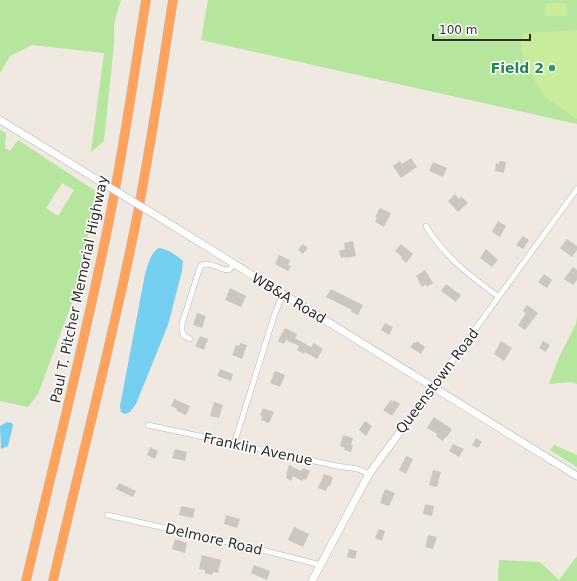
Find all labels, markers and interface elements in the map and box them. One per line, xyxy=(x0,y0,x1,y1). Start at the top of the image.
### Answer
scale bar xyxy=(433,16,530,42)
text: 100 m xyxy=(439,23,477,37)
place label: Field 2 xyxy=(491,60,544,76)
marker: Field 2 xyxy=(547,63,557,73)
street label: Paul T. Pitcher Memorial Highway xyxy=(47,174,111,404)
street label: WB&A Road xyxy=(249,270,329,326)
street label: Queenstown Road xyxy=(392,325,482,437)
street label: Franklin Avenue xyxy=(202,430,314,468)
street label: Delmore Road xyxy=(164,520,264,558)

